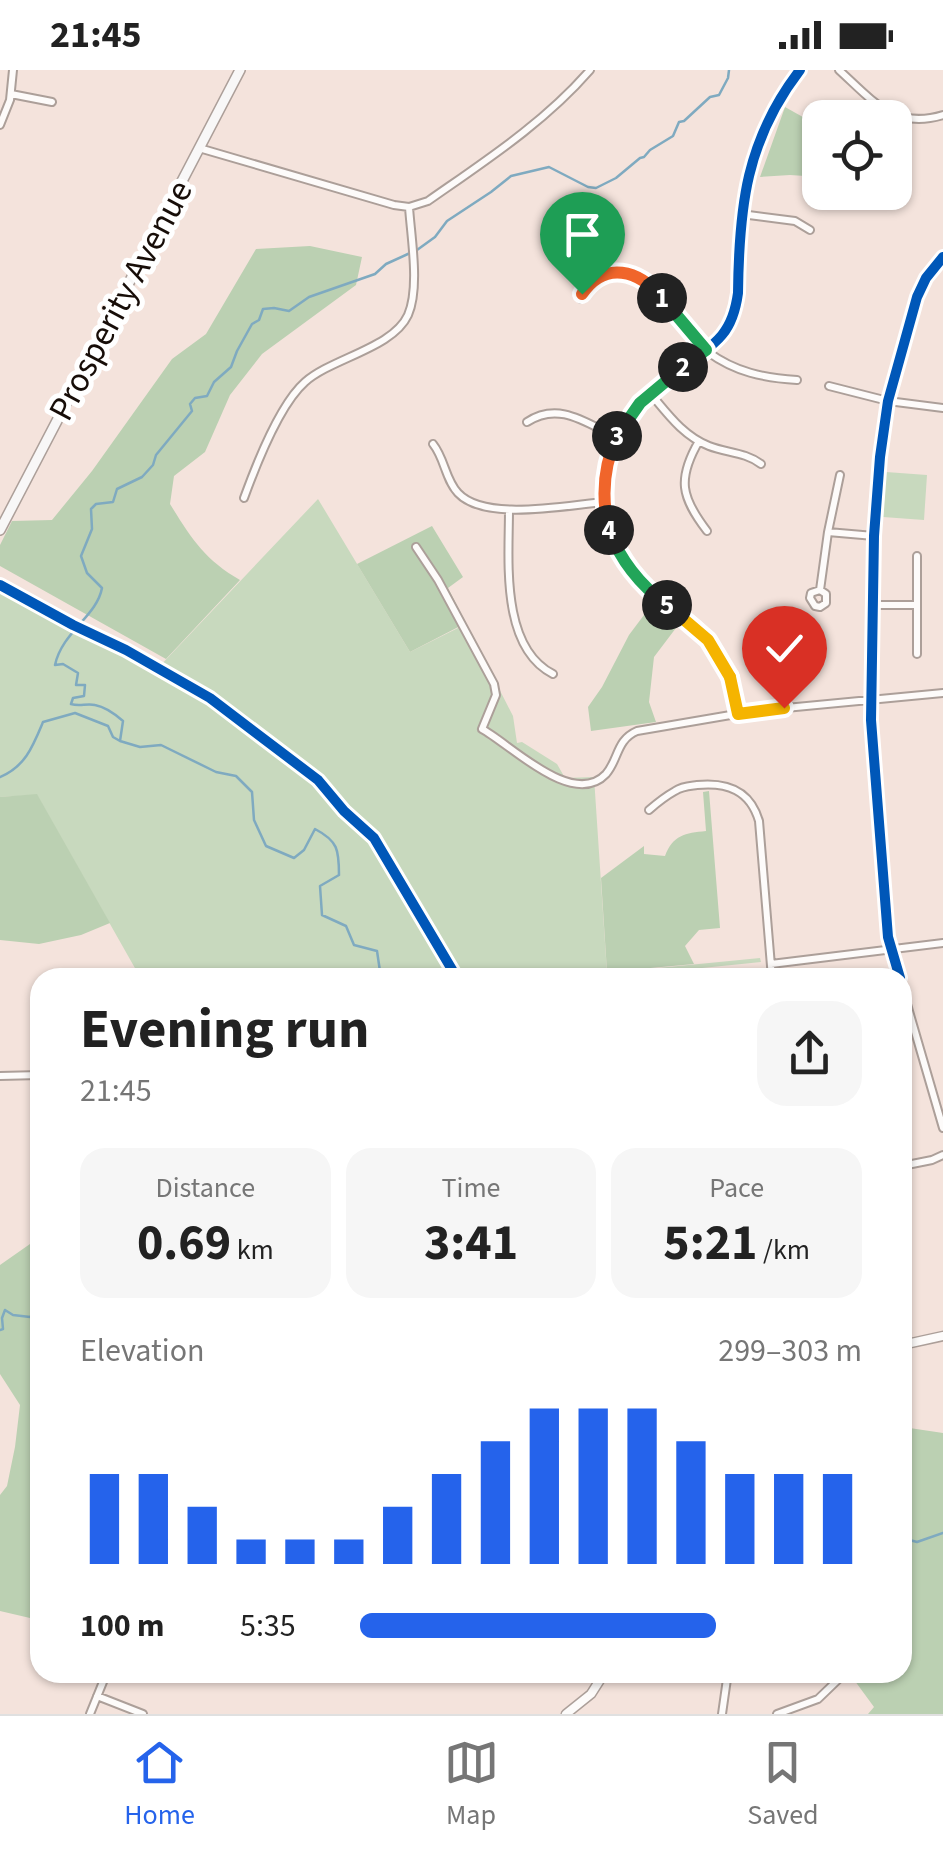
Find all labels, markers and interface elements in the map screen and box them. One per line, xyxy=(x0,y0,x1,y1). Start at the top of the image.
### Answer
text: 21:45 xyxy=(50,8,142,62)
map controls xyxy=(802,100,912,210)
button: locate xyxy=(802,100,912,210)
street label: Prosperity Avenue xyxy=(36,171,205,430)
pin xyxy=(540,192,625,295)
icon: arrive xyxy=(555,207,610,262)
pin: 1 xyxy=(637,273,687,323)
text: 1 xyxy=(655,278,669,318)
pin: 2 xyxy=(658,342,708,392)
text: 2 xyxy=(676,347,690,387)
pin: 3 xyxy=(592,411,642,461)
text: 3 xyxy=(610,416,624,456)
pin: 4 xyxy=(584,505,634,555)
text: 4 xyxy=(602,510,616,550)
pin: 5 xyxy=(642,580,692,630)
text: 5 xyxy=(660,585,674,625)
pin xyxy=(742,606,827,709)
icon: check xyxy=(757,621,812,676)
text: Evening run xyxy=(80,991,369,1069)
button: share xyxy=(757,1001,862,1106)
text: 21:45 xyxy=(80,1068,152,1114)
text: Distance xyxy=(156,1168,255,1208)
text: Time xyxy=(441,1168,500,1208)
text: Pace xyxy=(709,1168,764,1208)
text: 0.69 xyxy=(137,1208,231,1279)
text: 3:41 xyxy=(424,1208,518,1279)
text: 5:21 xyxy=(663,1208,758,1279)
text: km xyxy=(231,1230,274,1270)
text: /km xyxy=(758,1230,810,1270)
text: Elevation xyxy=(80,1328,205,1374)
text: 299–303 m xyxy=(718,1328,862,1374)
text: 100 m xyxy=(80,1603,165,1649)
text: 5:35 xyxy=(240,1603,296,1649)
tab: Home xyxy=(124,1735,195,1835)
tab: Map xyxy=(444,1735,499,1835)
tab: Saved xyxy=(747,1735,819,1835)

